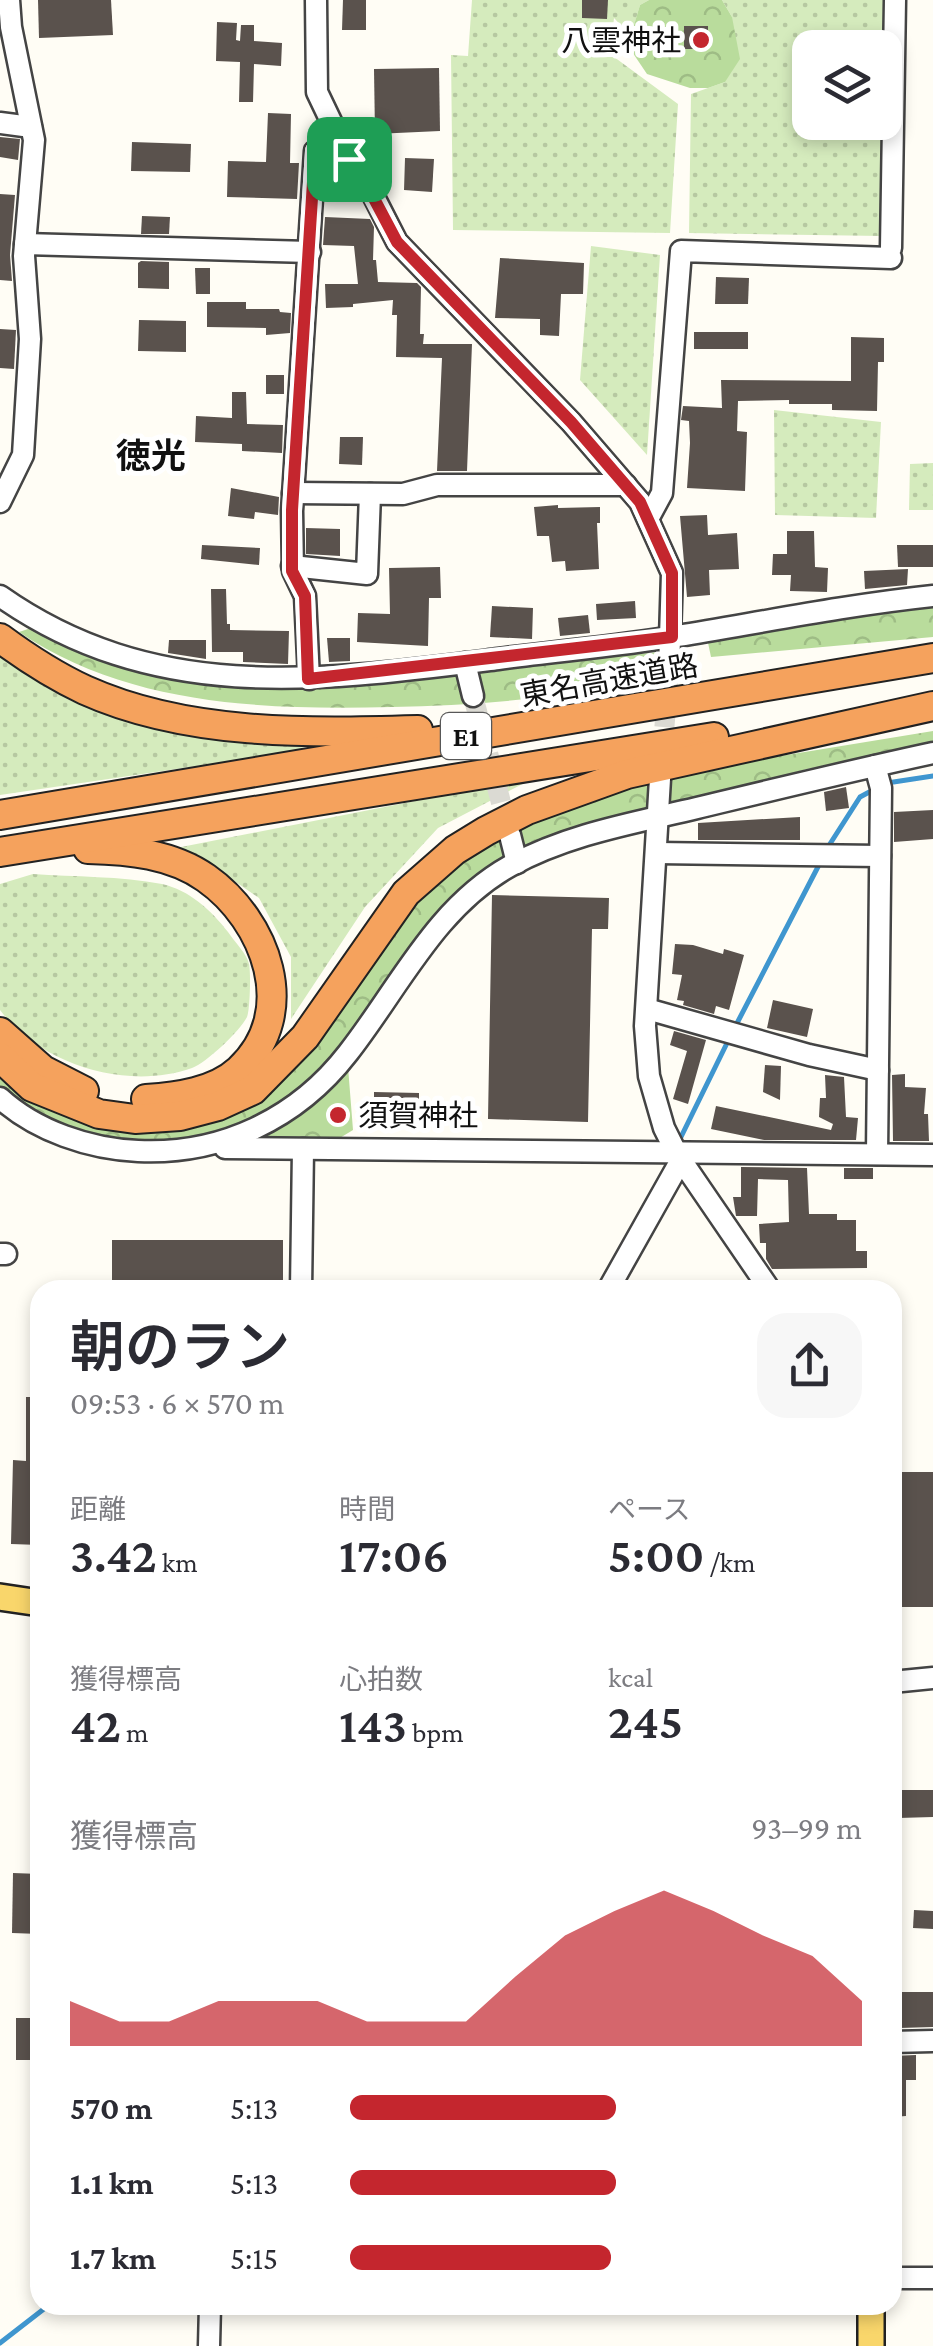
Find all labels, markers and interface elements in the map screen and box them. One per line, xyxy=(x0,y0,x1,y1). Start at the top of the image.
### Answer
place label: 八雲神社 xyxy=(561,24,681,57)
marker: 八雲神社 xyxy=(690,29,712,51)
map controls xyxy=(792,30,902,140)
button: layers xyxy=(792,30,902,140)
pin xyxy=(307,117,392,202)
icon: arrive xyxy=(322,132,377,187)
district label: 徳光 xyxy=(116,437,186,476)
street label: 東名高速道路 xyxy=(518,648,700,712)
road number: E1 xyxy=(441,713,491,759)
place label: 須賀神社 xyxy=(358,1099,478,1132)
marker: 須賀神社 xyxy=(327,1104,349,1126)
button: share xyxy=(757,1313,862,1418)
text: 朝のラン xyxy=(70,1317,290,1378)
text: 09:53 · 6 × 570 m xyxy=(70,1385,285,1421)
text: 距離 xyxy=(70,1494,126,1525)
text: 時間 xyxy=(339,1494,395,1525)
text: ペース xyxy=(608,1494,691,1525)
text: 3.42 xyxy=(70,1527,157,1583)
text: 17:06 xyxy=(339,1527,449,1583)
text: 5:00 xyxy=(608,1527,704,1583)
text: km xyxy=(157,1547,198,1578)
text: /km xyxy=(704,1547,755,1578)
text: kcal xyxy=(608,1662,653,1693)
text: 獲得標高 xyxy=(70,1664,182,1695)
text: 心拍数 xyxy=(339,1664,423,1695)
text: 245 xyxy=(608,1693,683,1749)
text: 42 xyxy=(70,1697,121,1753)
text: 143 xyxy=(339,1697,407,1753)
text: m xyxy=(121,1717,148,1748)
text: bpm xyxy=(407,1717,464,1748)
text: 93–99 m xyxy=(751,1810,862,1846)
text: 獲得標高 xyxy=(70,1818,198,1854)
text: 570 m xyxy=(70,2090,153,2126)
text: 5:13 xyxy=(230,2090,278,2126)
text: 1.1 km xyxy=(70,2165,153,2201)
text: 5:13 xyxy=(230,2165,278,2201)
text: 1.7 km xyxy=(70,2240,156,2276)
text: 5:15 xyxy=(230,2240,278,2276)

